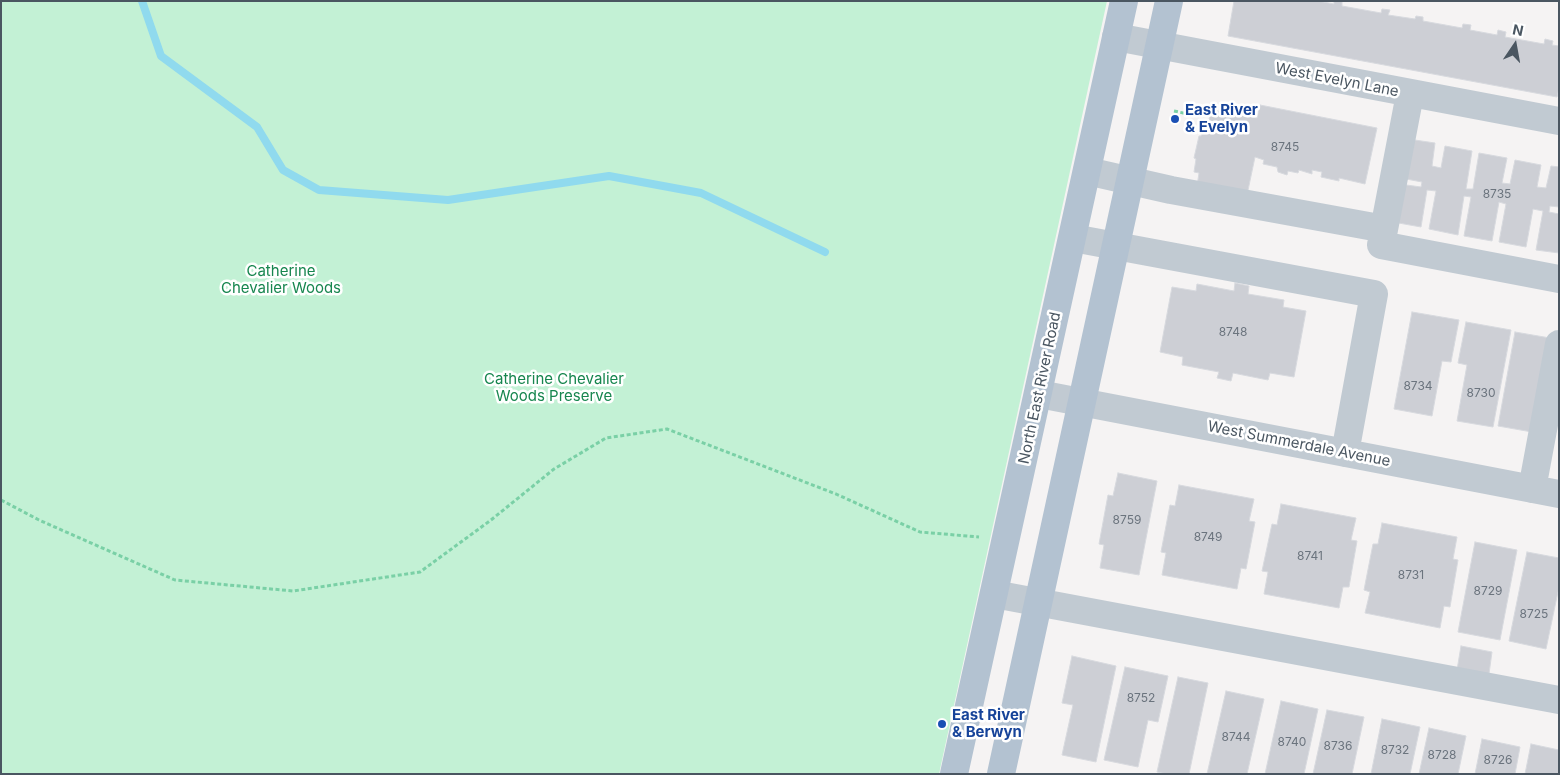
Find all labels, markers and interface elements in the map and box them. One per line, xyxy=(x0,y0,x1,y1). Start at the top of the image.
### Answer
north arrow xyxy=(1490,20,1540,70)
text: N xyxy=(1511,20,1525,39)
street label: West Evelyn Lane xyxy=(1274,59,1400,101)
place label: East River & Evelyn xyxy=(1185,101,1258,136)
marker: East River & Evelyn xyxy=(1169,113,1181,125)
house number: 8745 xyxy=(1271,140,1299,154)
house number: 8735 xyxy=(1483,187,1511,201)
park label: Catherine Chevalier Woods xyxy=(221,262,341,297)
street label: North East River Road xyxy=(1015,310,1065,466)
house number: 8748 xyxy=(1219,325,1247,339)
park label: Catherine Chevalier Woods Preserve xyxy=(484,370,624,405)
house number: 8734 xyxy=(1403,379,1433,393)
house number: 8730 xyxy=(1467,386,1495,400)
street label: West Summerdale Avenue xyxy=(1206,417,1392,471)
house number: 8759 xyxy=(1113,513,1141,527)
house number: 8749 xyxy=(1194,530,1222,544)
house number: 8741 xyxy=(1297,549,1323,563)
house number: 8731 xyxy=(1398,568,1424,582)
house number: 8729 xyxy=(1474,584,1502,598)
house number: 8725 xyxy=(1520,607,1548,621)
house number: 8752 xyxy=(1127,691,1155,705)
place label: East River & Berwyn xyxy=(952,706,1025,741)
marker: East River & Berwyn xyxy=(936,718,948,730)
house number: 8744 xyxy=(1221,730,1251,744)
house number: 8740 xyxy=(1278,735,1306,749)
house number: 8736 xyxy=(1324,739,1352,753)
house number: 8732 xyxy=(1381,743,1409,757)
house number: 8728 xyxy=(1428,748,1456,762)
house number: 8726 xyxy=(1484,753,1512,767)

